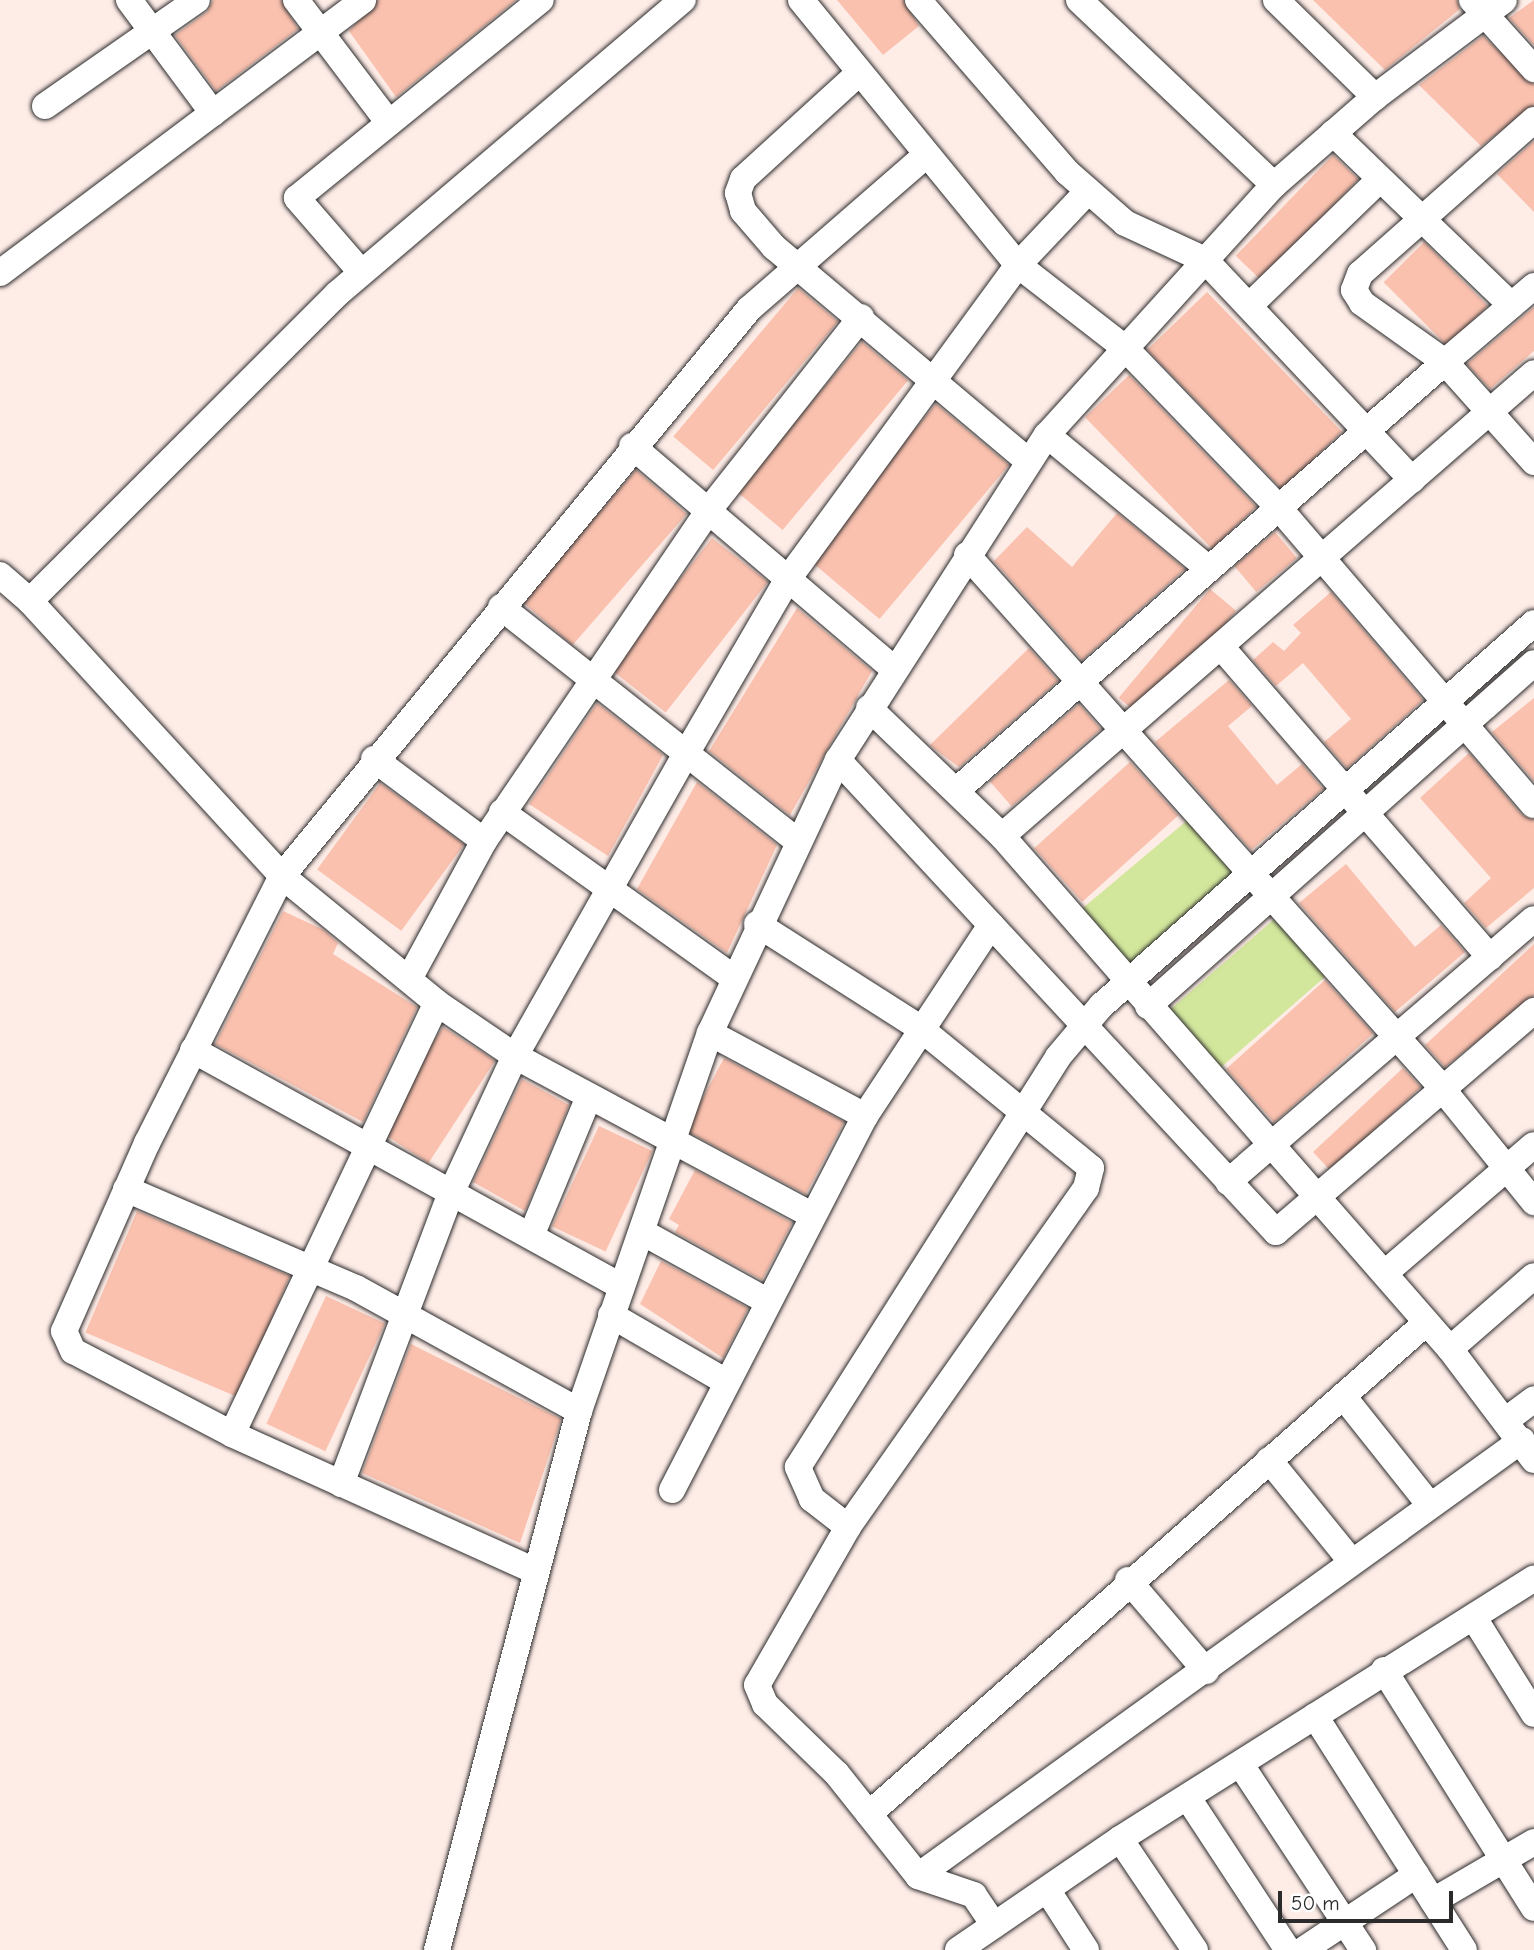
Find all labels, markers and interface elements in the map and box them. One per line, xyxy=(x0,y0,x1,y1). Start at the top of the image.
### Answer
scale bar xyxy=(1282,1876,1457,1920)
text: 50 m xyxy=(1291,1891,1340,1915)

